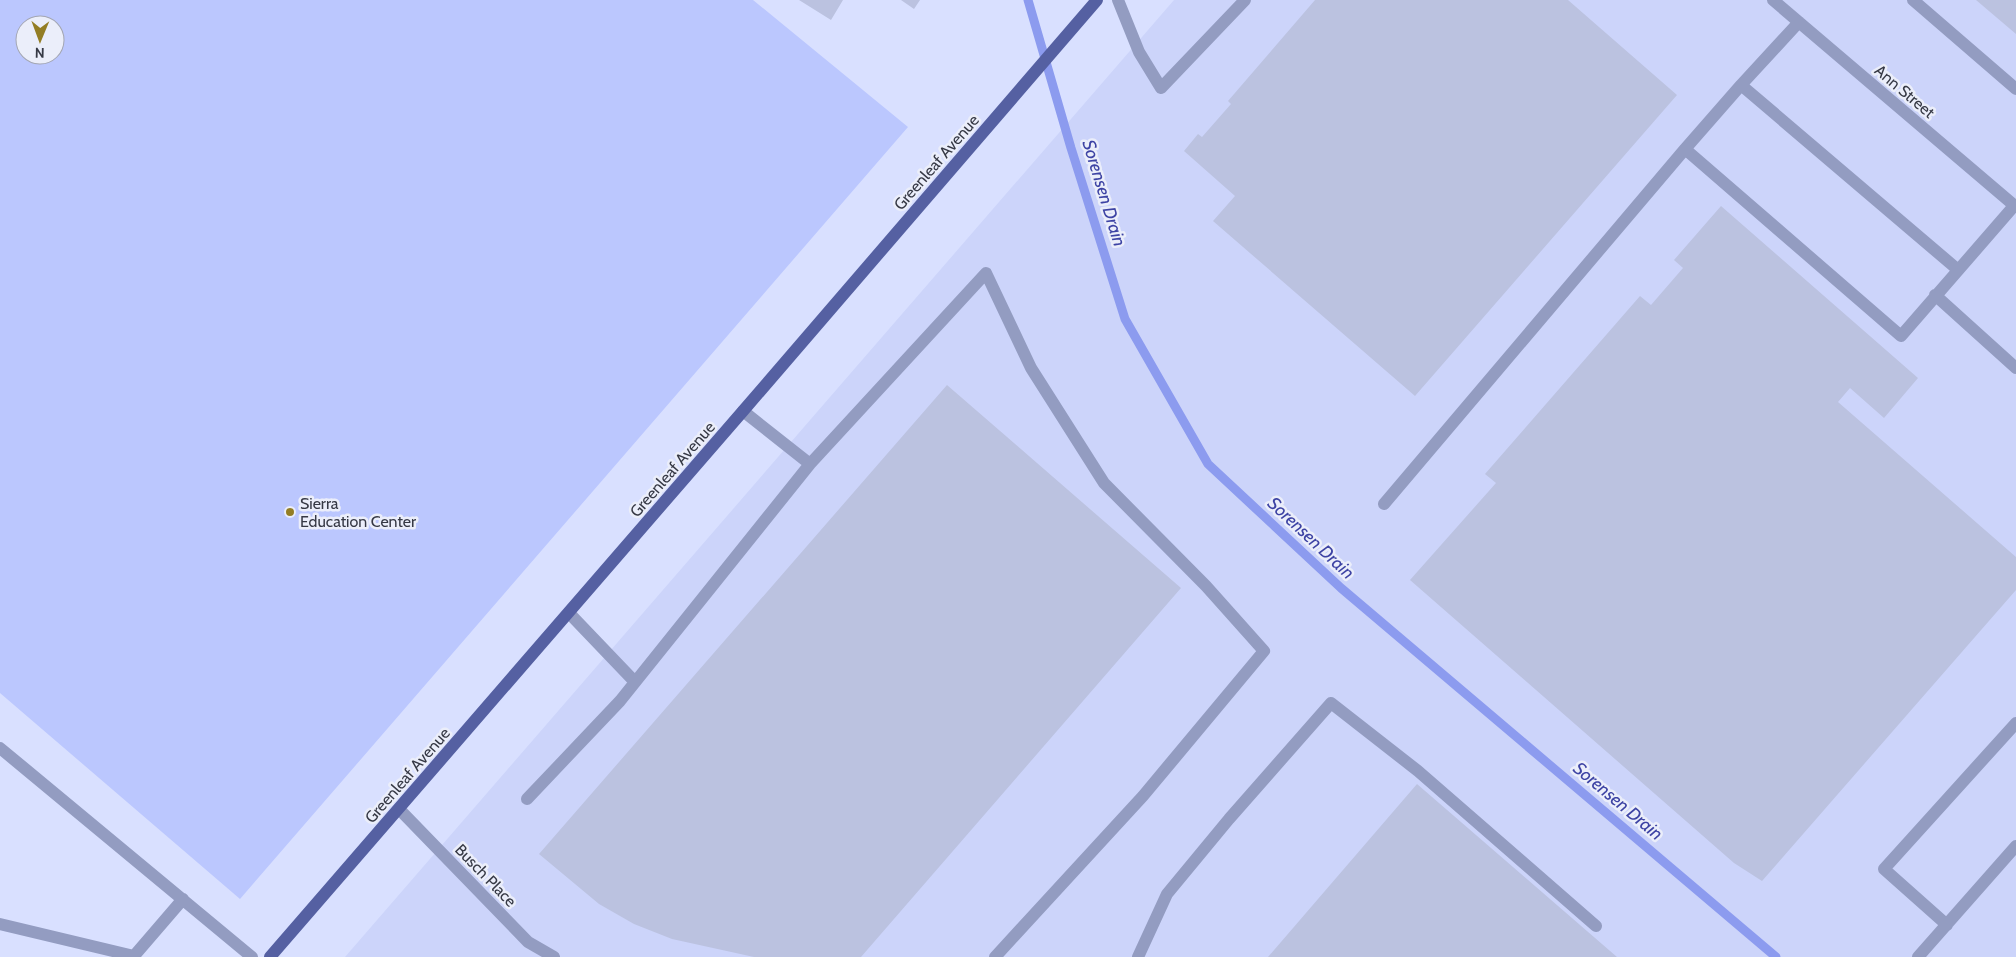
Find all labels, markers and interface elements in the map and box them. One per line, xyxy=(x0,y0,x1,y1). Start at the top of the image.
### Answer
north arrow xyxy=(15,15,65,65)
text: N xyxy=(35,44,45,62)
street label: Ann Street xyxy=(1871,61,1939,122)
street label: Greenleaf Avenue xyxy=(890,111,983,214)
water label: Sorensen Drain xyxy=(1077,137,1131,249)
street label: Greenleaf Avenue xyxy=(626,418,719,521)
water label: Sorensen Drain xyxy=(1263,492,1359,584)
place label: Sierra Education Center xyxy=(300,494,417,531)
marker: Sierra Education Center xyxy=(284,506,296,518)
street label: Greenleaf Avenue xyxy=(361,724,454,827)
water label: Sorensen Drain xyxy=(1569,757,1667,845)
street label: Busch Place xyxy=(451,840,520,911)

